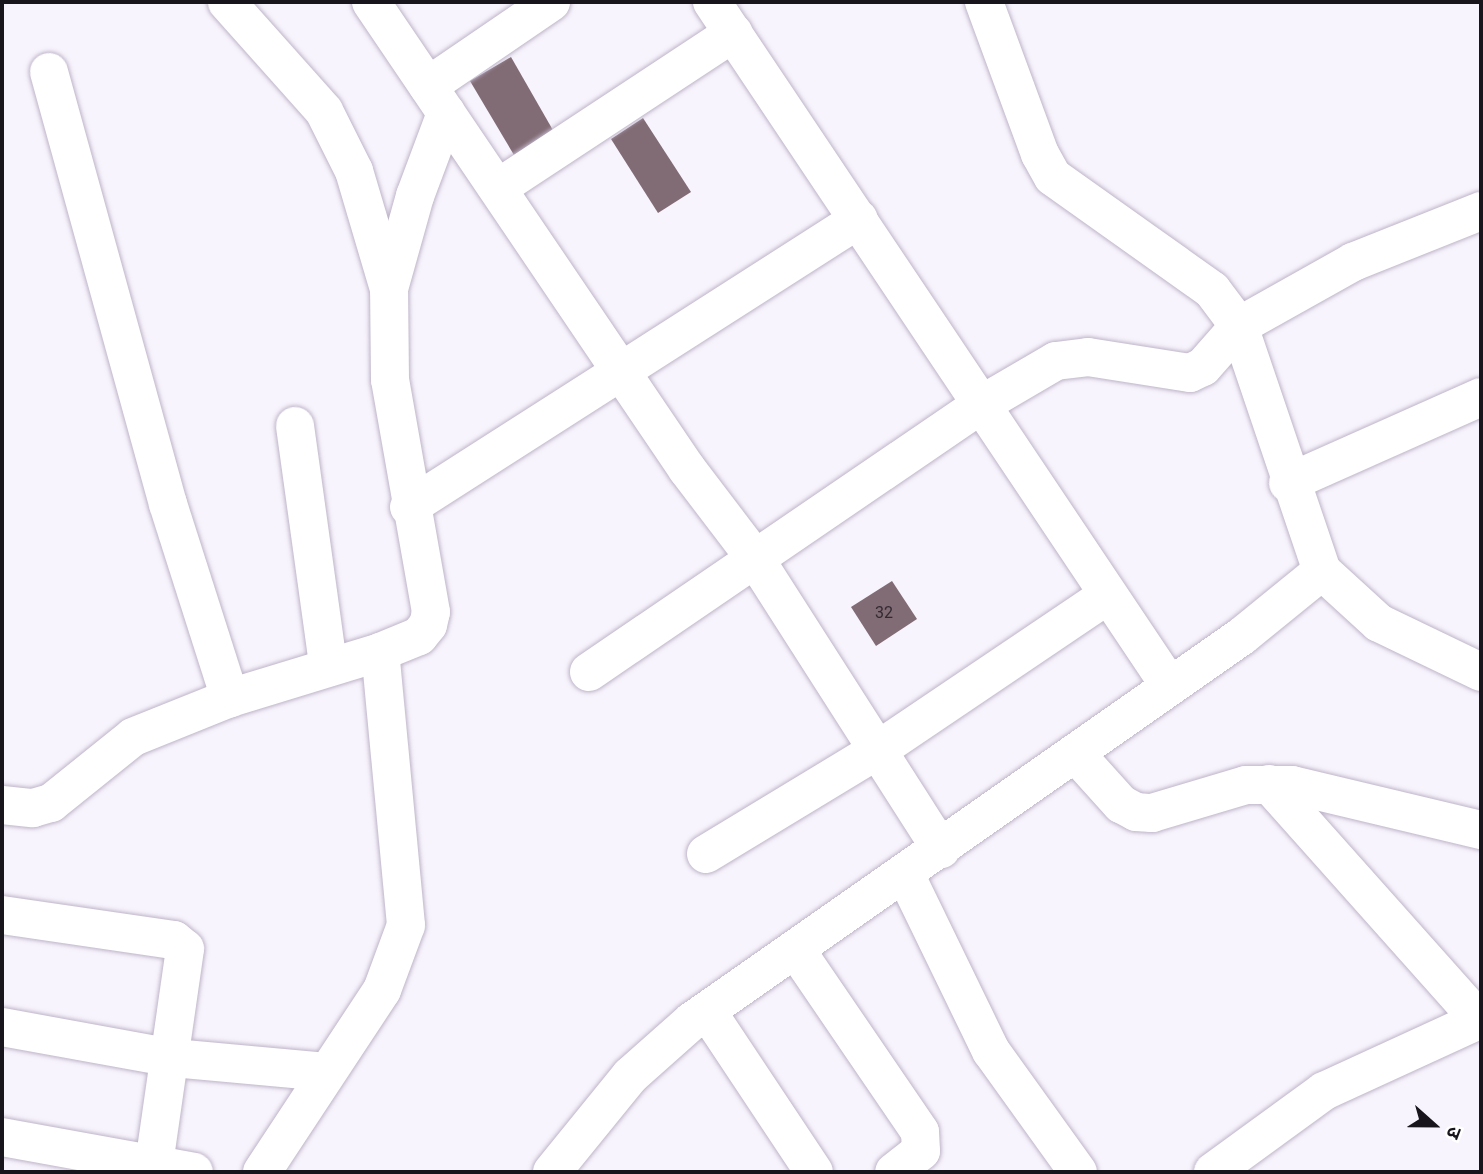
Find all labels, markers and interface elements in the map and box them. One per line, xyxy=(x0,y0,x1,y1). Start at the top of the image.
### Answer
house number: 32 xyxy=(875,603,893,623)
north arrow xyxy=(1399,1090,1469,1160)
text: उ xyxy=(1441,1123,1467,1142)

